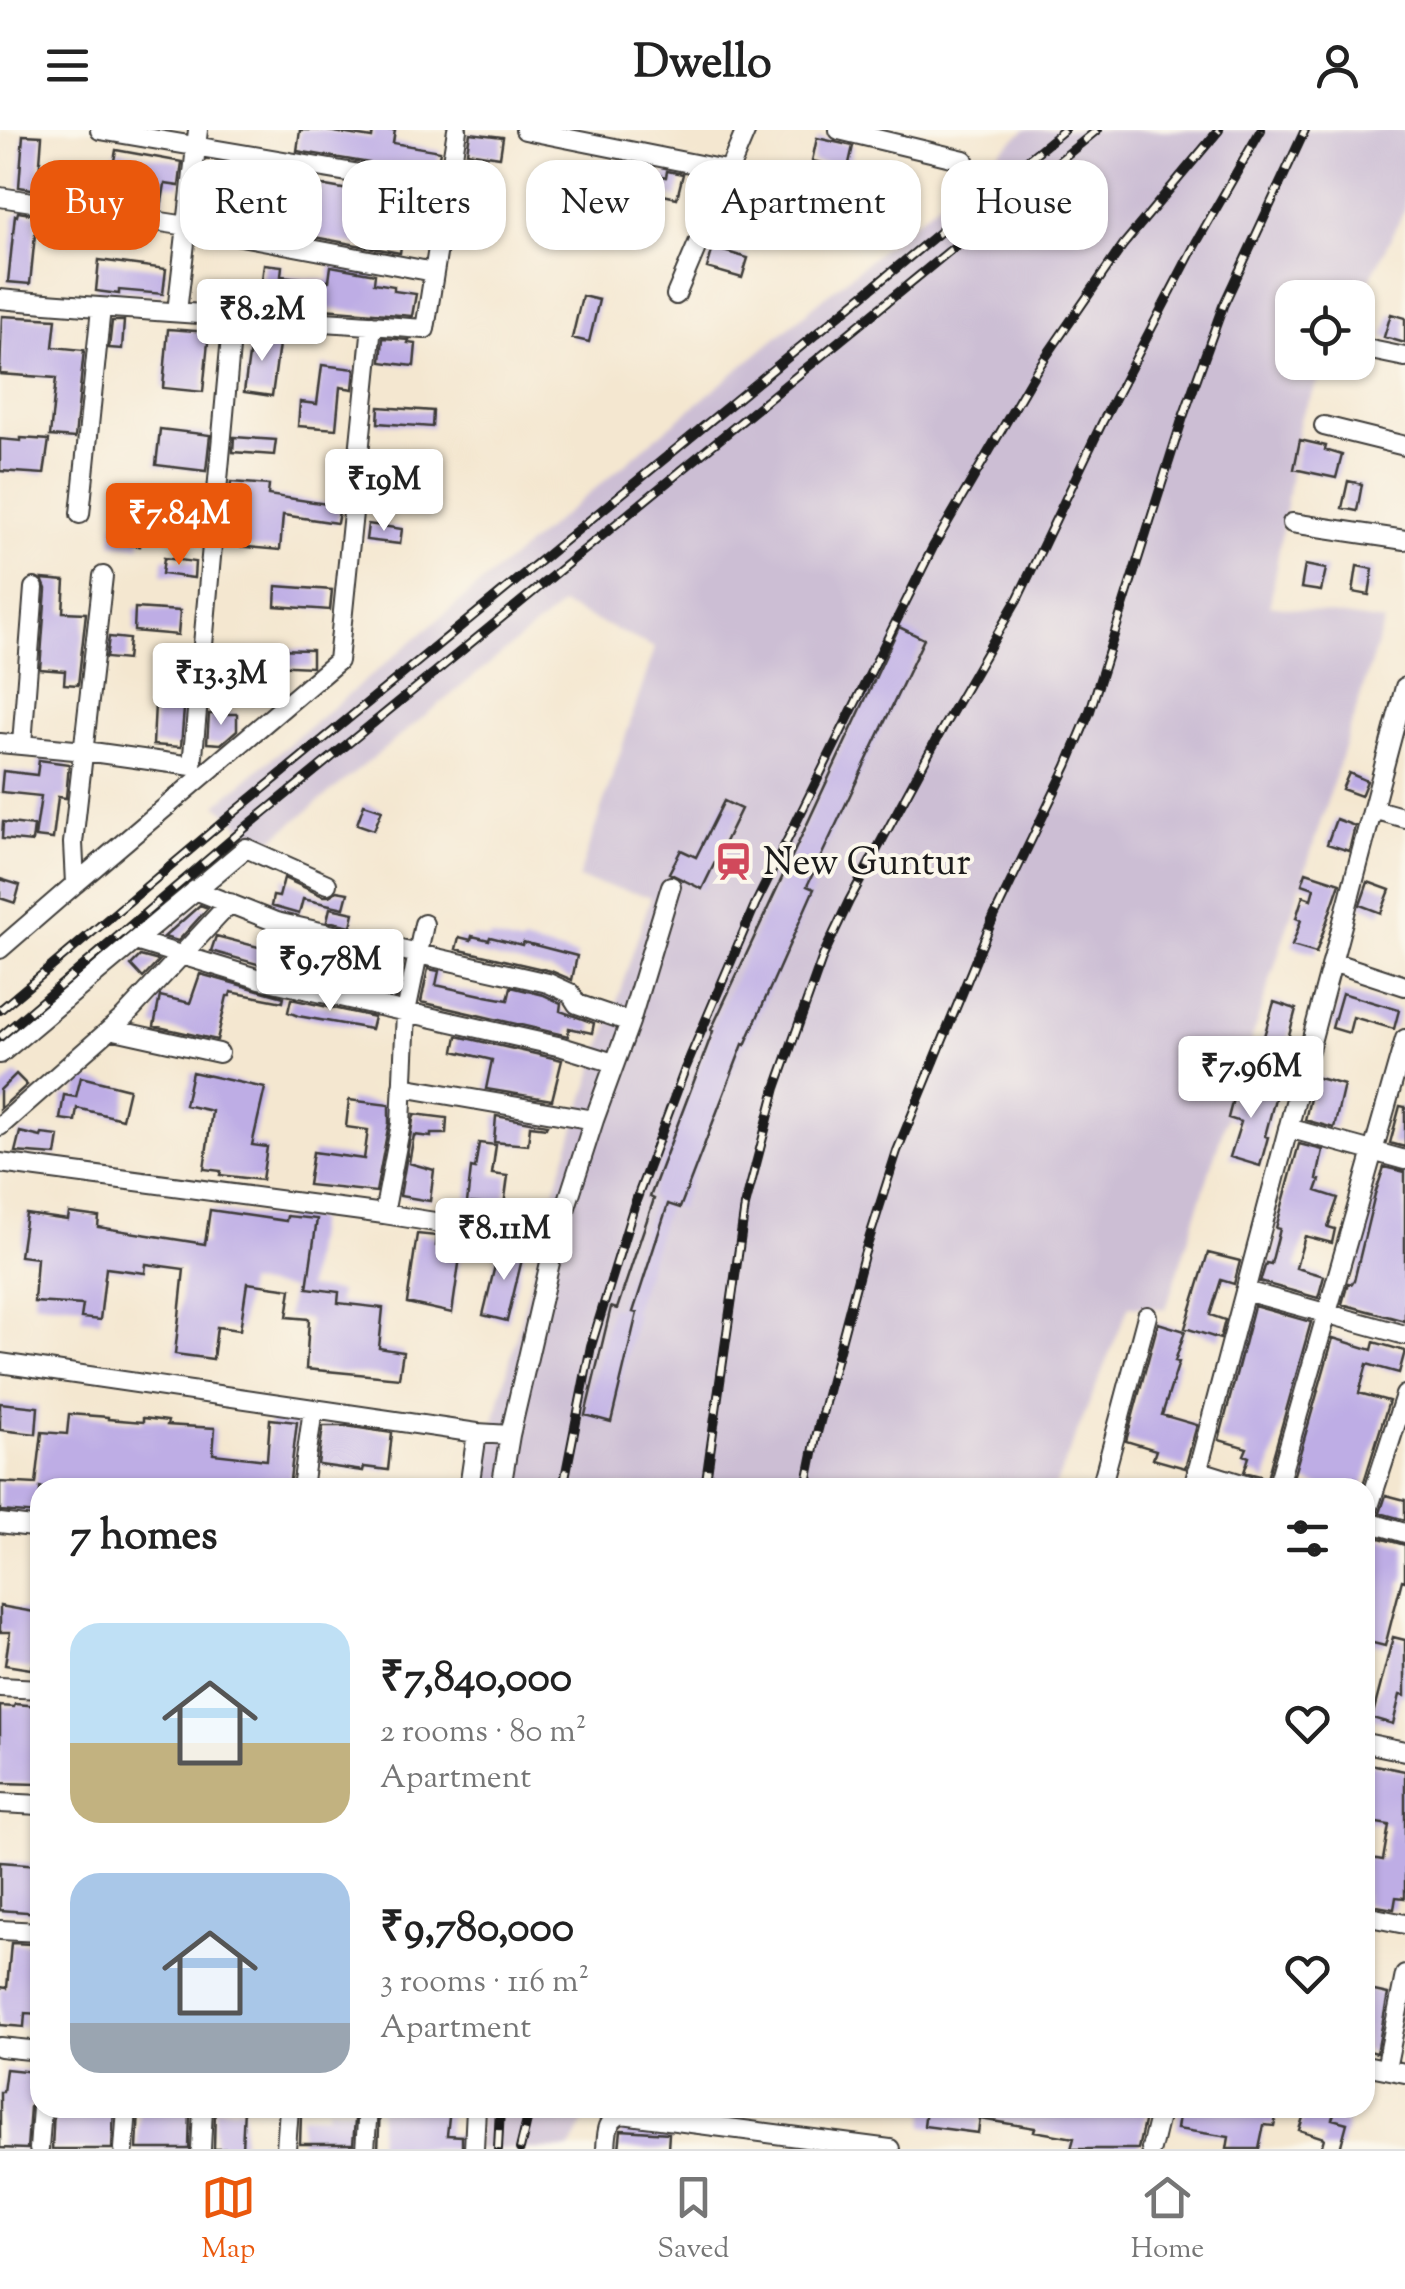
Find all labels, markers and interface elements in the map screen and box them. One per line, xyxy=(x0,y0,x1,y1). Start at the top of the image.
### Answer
text: Dwello xyxy=(633,33,772,98)
icon: menu xyxy=(40,38,95,93)
icon: person xyxy=(1310,38,1365,93)
chip: Buy xyxy=(30,160,160,250)
chip: Rent xyxy=(180,160,322,250)
chip: Filters xyxy=(342,160,506,250)
chip: New xyxy=(526,160,665,250)
chip: Apartment xyxy=(685,160,921,250)
chip: House xyxy=(941,160,1108,250)
pin: ₹8.2M xyxy=(192,279,332,364)
map controls xyxy=(1275,280,1375,380)
button: locate xyxy=(1275,280,1375,380)
text: ₹8.2M xyxy=(219,288,305,334)
pin: ₹19M xyxy=(325,449,443,534)
text: ₹19M xyxy=(347,458,421,504)
pin: ₹7.84M xyxy=(98,483,260,568)
text: ₹7.84M xyxy=(128,492,230,538)
pin: ₹13.3M xyxy=(140,643,302,728)
text: ₹13.3M xyxy=(175,652,267,698)
place label: New Guntur xyxy=(763,838,971,892)
station icon: New Guntur xyxy=(712,840,754,882)
pin: ₹9.78M xyxy=(249,929,411,1014)
text: ₹9.78M xyxy=(278,938,382,984)
pin: ₹7.96M xyxy=(1170,1036,1332,1121)
text: ₹7.96M xyxy=(1200,1045,1302,1091)
pin: ₹8.11M xyxy=(423,1198,585,1283)
text: ₹8.11M xyxy=(457,1207,551,1253)
text: 7 homes xyxy=(70,1508,218,1568)
icon: filters xyxy=(1280,1511,1335,1566)
text: ₹7,840,000 xyxy=(380,1650,572,1710)
icon: home xyxy=(150,1663,270,1783)
icon: heart xyxy=(1280,1696,1335,1751)
text: 2 rooms · 80 m² xyxy=(380,1710,587,1756)
text: Apartment xyxy=(380,1756,531,1802)
text: ₹9,780,000 xyxy=(380,1900,574,1960)
icon: home xyxy=(150,1913,270,2033)
icon: heart xyxy=(1280,1946,1335,2001)
text: 3 rooms · 116 m² xyxy=(380,1960,589,2006)
text: Apartment xyxy=(380,2006,531,2052)
tab: Map xyxy=(201,2170,256,2270)
tab: Saved xyxy=(657,2170,729,2270)
tab: Home xyxy=(1131,2170,1204,2270)

